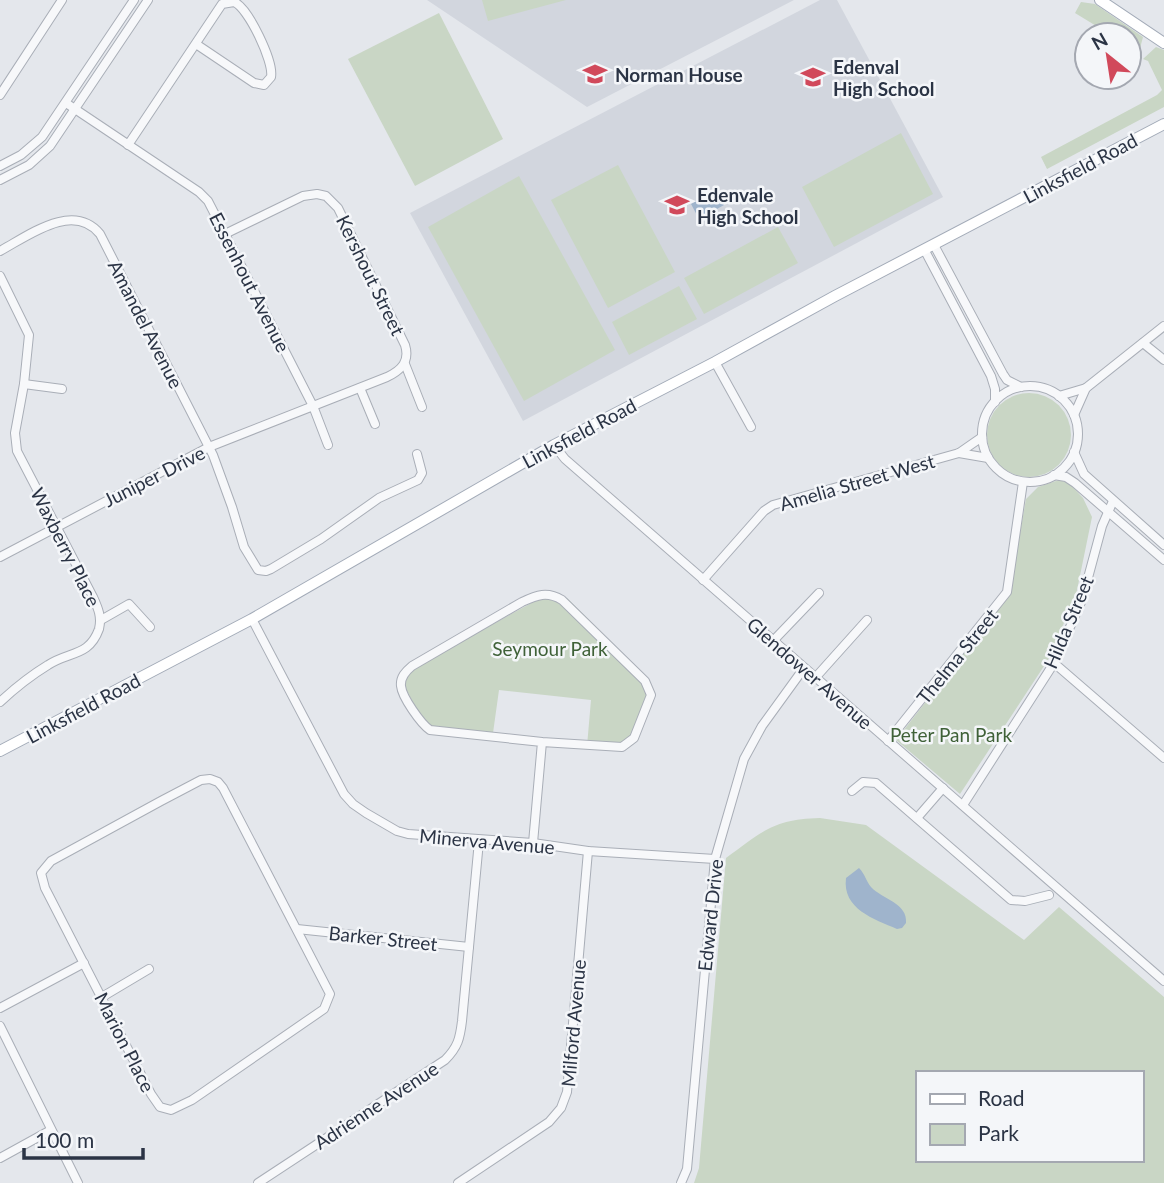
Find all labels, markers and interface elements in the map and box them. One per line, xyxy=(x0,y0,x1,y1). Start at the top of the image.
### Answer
north arrow xyxy=(1073,21,1143,91)
text: N xyxy=(1087,27,1111,54)
place label: Edenval High School xyxy=(833,55,935,100)
school or university icon: Norman House xyxy=(581,60,609,88)
place label: Norman House xyxy=(615,63,743,86)
school or university icon: Edenval High School xyxy=(799,63,827,91)
street label: Linksfield Road xyxy=(1019,128,1141,208)
place label: Edenvale High School xyxy=(697,183,799,228)
school or university icon: Edenvale High School xyxy=(663,191,691,219)
street label: Essenhout Avenue xyxy=(205,208,295,356)
street label: Kershout Street xyxy=(332,211,410,339)
street label: Amandel Avenue xyxy=(104,256,188,392)
street label: Linksfield Road xyxy=(518,393,640,473)
street label: Juniper Drive xyxy=(99,441,209,511)
street label: Amelia Street West xyxy=(777,449,937,515)
street label: Waxberry Place xyxy=(26,484,106,610)
street label: Hilda Street xyxy=(1038,572,1098,672)
street label: Thelma Street xyxy=(912,603,1003,708)
street label: Glendower Avenue xyxy=(743,612,877,734)
park label: Seymour Park xyxy=(492,637,608,660)
street label: Linksfield Road xyxy=(22,668,144,748)
park label: Peter Pan Park xyxy=(890,723,1012,746)
street label: Minerva Avenue xyxy=(418,824,556,858)
street label: Edward Drive xyxy=(693,858,727,972)
street label: Barker Street xyxy=(328,921,439,955)
street label: Milford Avenue xyxy=(556,958,590,1088)
street label: Marion Place xyxy=(90,988,160,1096)
street label: Adrienne Avenue xyxy=(310,1056,442,1154)
legend xyxy=(916,1071,1143,1162)
text: Road xyxy=(978,1085,1025,1110)
scale bar xyxy=(24,1116,144,1160)
text: Park xyxy=(978,1120,1019,1145)
text: 100 m xyxy=(35,1127,94,1152)

